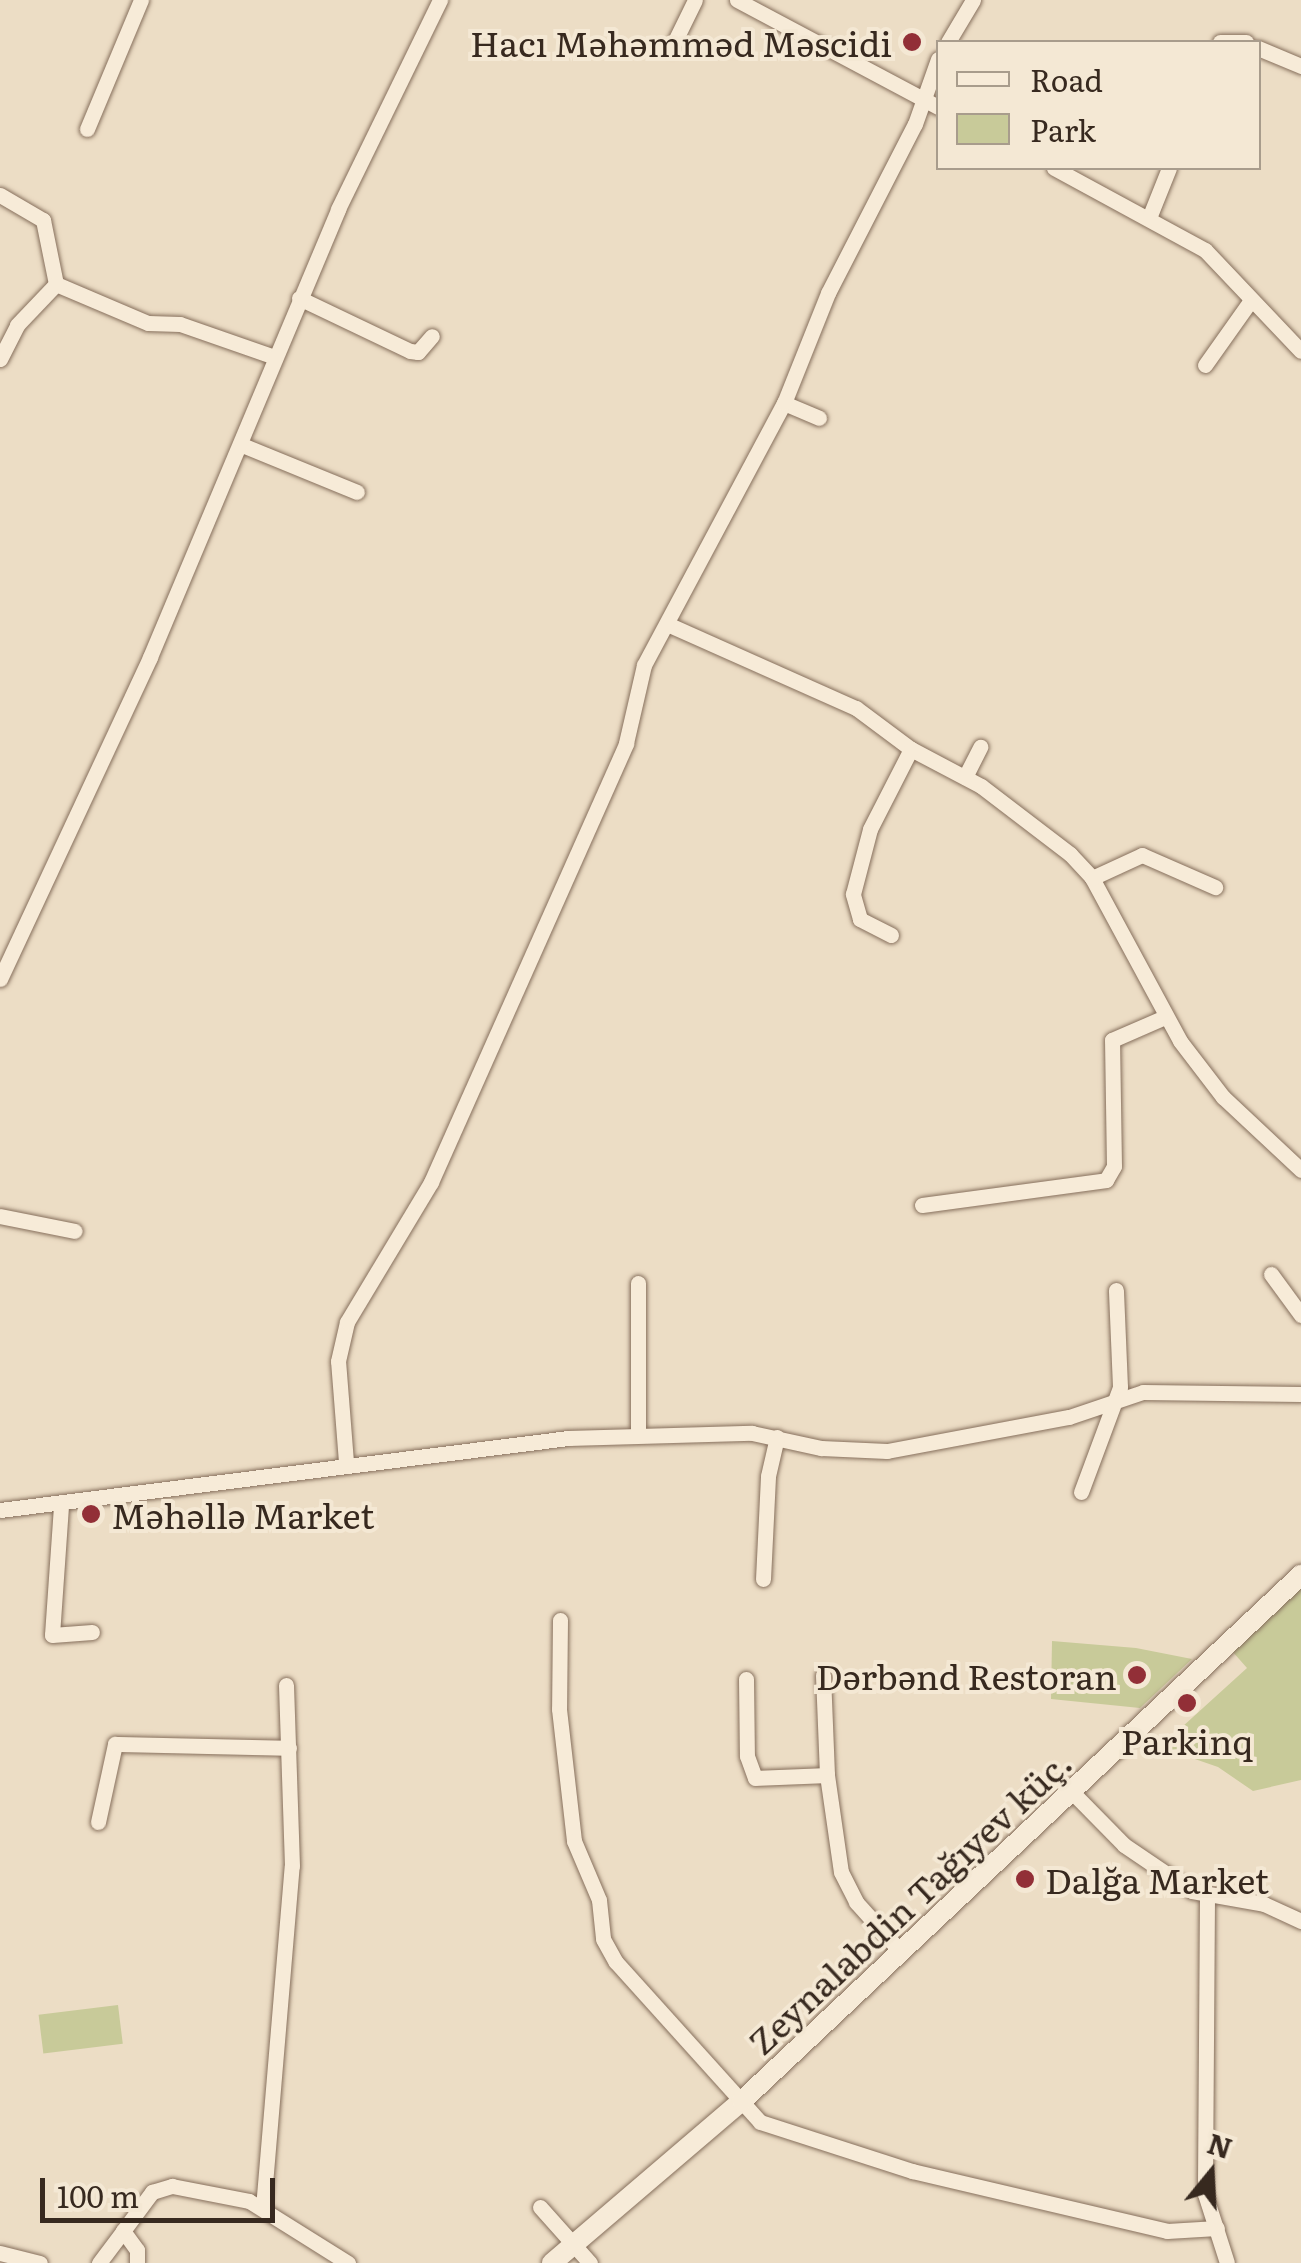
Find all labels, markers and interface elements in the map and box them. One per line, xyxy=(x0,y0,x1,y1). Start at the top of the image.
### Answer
place label: Hacı Məhəmməd Məscidi xyxy=(470,21,892,63)
marker: Hacı Məhəmməd Məscidi xyxy=(901,31,923,53)
legend xyxy=(936,40,1261,170)
text: Road xyxy=(1030,57,1103,101)
text: Park xyxy=(1030,107,1096,151)
place label: Məhəllə Market xyxy=(111,1493,374,1535)
marker: Məhəllə Market xyxy=(80,1503,102,1525)
place label: Dərbənd Restoran xyxy=(816,1654,1117,1696)
marker: Dərbənd Restoran xyxy=(1126,1664,1148,1686)
marker: Parkinq xyxy=(1176,1692,1198,1714)
place label: Parkinq xyxy=(1121,1719,1253,1761)
street label: Zeynalabdin Tağıyev küç. xyxy=(739,1740,1079,2062)
place label: Dalğa Market xyxy=(1045,1858,1269,1900)
marker: Dalğa Market xyxy=(1014,1868,1036,1890)
text: N xyxy=(1203,2121,1238,2168)
north arrow xyxy=(1161,2123,1261,2223)
scale bar xyxy=(45,2158,280,2220)
text: 100 m xyxy=(57,2173,139,2217)

